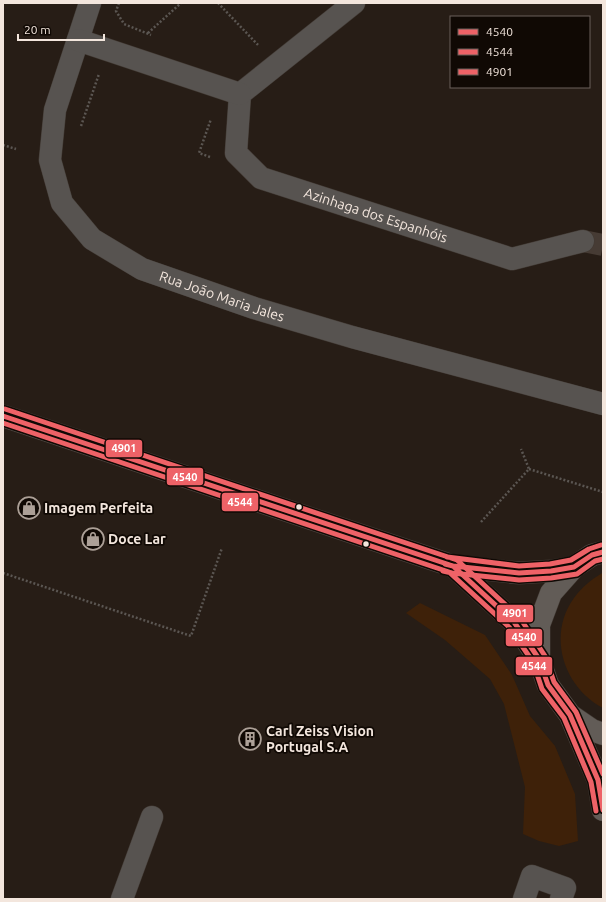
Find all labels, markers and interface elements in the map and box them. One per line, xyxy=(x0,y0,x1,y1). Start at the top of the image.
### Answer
scale bar xyxy=(18,16,104,42)
legend xyxy=(450,16,590,88)
text: 20 m xyxy=(24,23,51,36)
text: 4540 xyxy=(486,25,513,38)
text: 4544 xyxy=(486,45,513,58)
text: 4901 xyxy=(486,65,513,78)
street label: Azinhaga dos Espanhóis xyxy=(302,184,449,246)
street label: Rua João Maria Jales xyxy=(157,268,286,325)
line badge: 4901 xyxy=(105,439,143,458)
text: 4901 xyxy=(112,442,136,454)
line badge: 4540 xyxy=(166,467,204,486)
text: 4540 xyxy=(173,471,197,483)
line badge: 4544 xyxy=(221,492,259,512)
shop icon: Imagem Perfeita xyxy=(16,495,42,521)
text: 4544 xyxy=(228,496,252,508)
place label: Imagem Perfeita xyxy=(44,500,153,516)
unlabelled marker xyxy=(294,502,304,512)
shop icon: Doce Lar xyxy=(80,526,106,552)
place label: Doce Lar xyxy=(108,531,166,547)
unlabelled marker xyxy=(361,539,371,549)
line badge: 4901 xyxy=(496,604,534,623)
text: 4901 xyxy=(503,607,527,619)
line badge: 4540 xyxy=(505,628,543,647)
text: 4540 xyxy=(512,631,536,643)
line badge: 4544 xyxy=(515,656,553,676)
text: 4544 xyxy=(522,660,546,672)
place label: Carl Zeiss Vision Portugal S.A xyxy=(266,723,374,755)
building icon: Carl Zeiss Vision Portugal S.A xyxy=(237,726,263,752)

